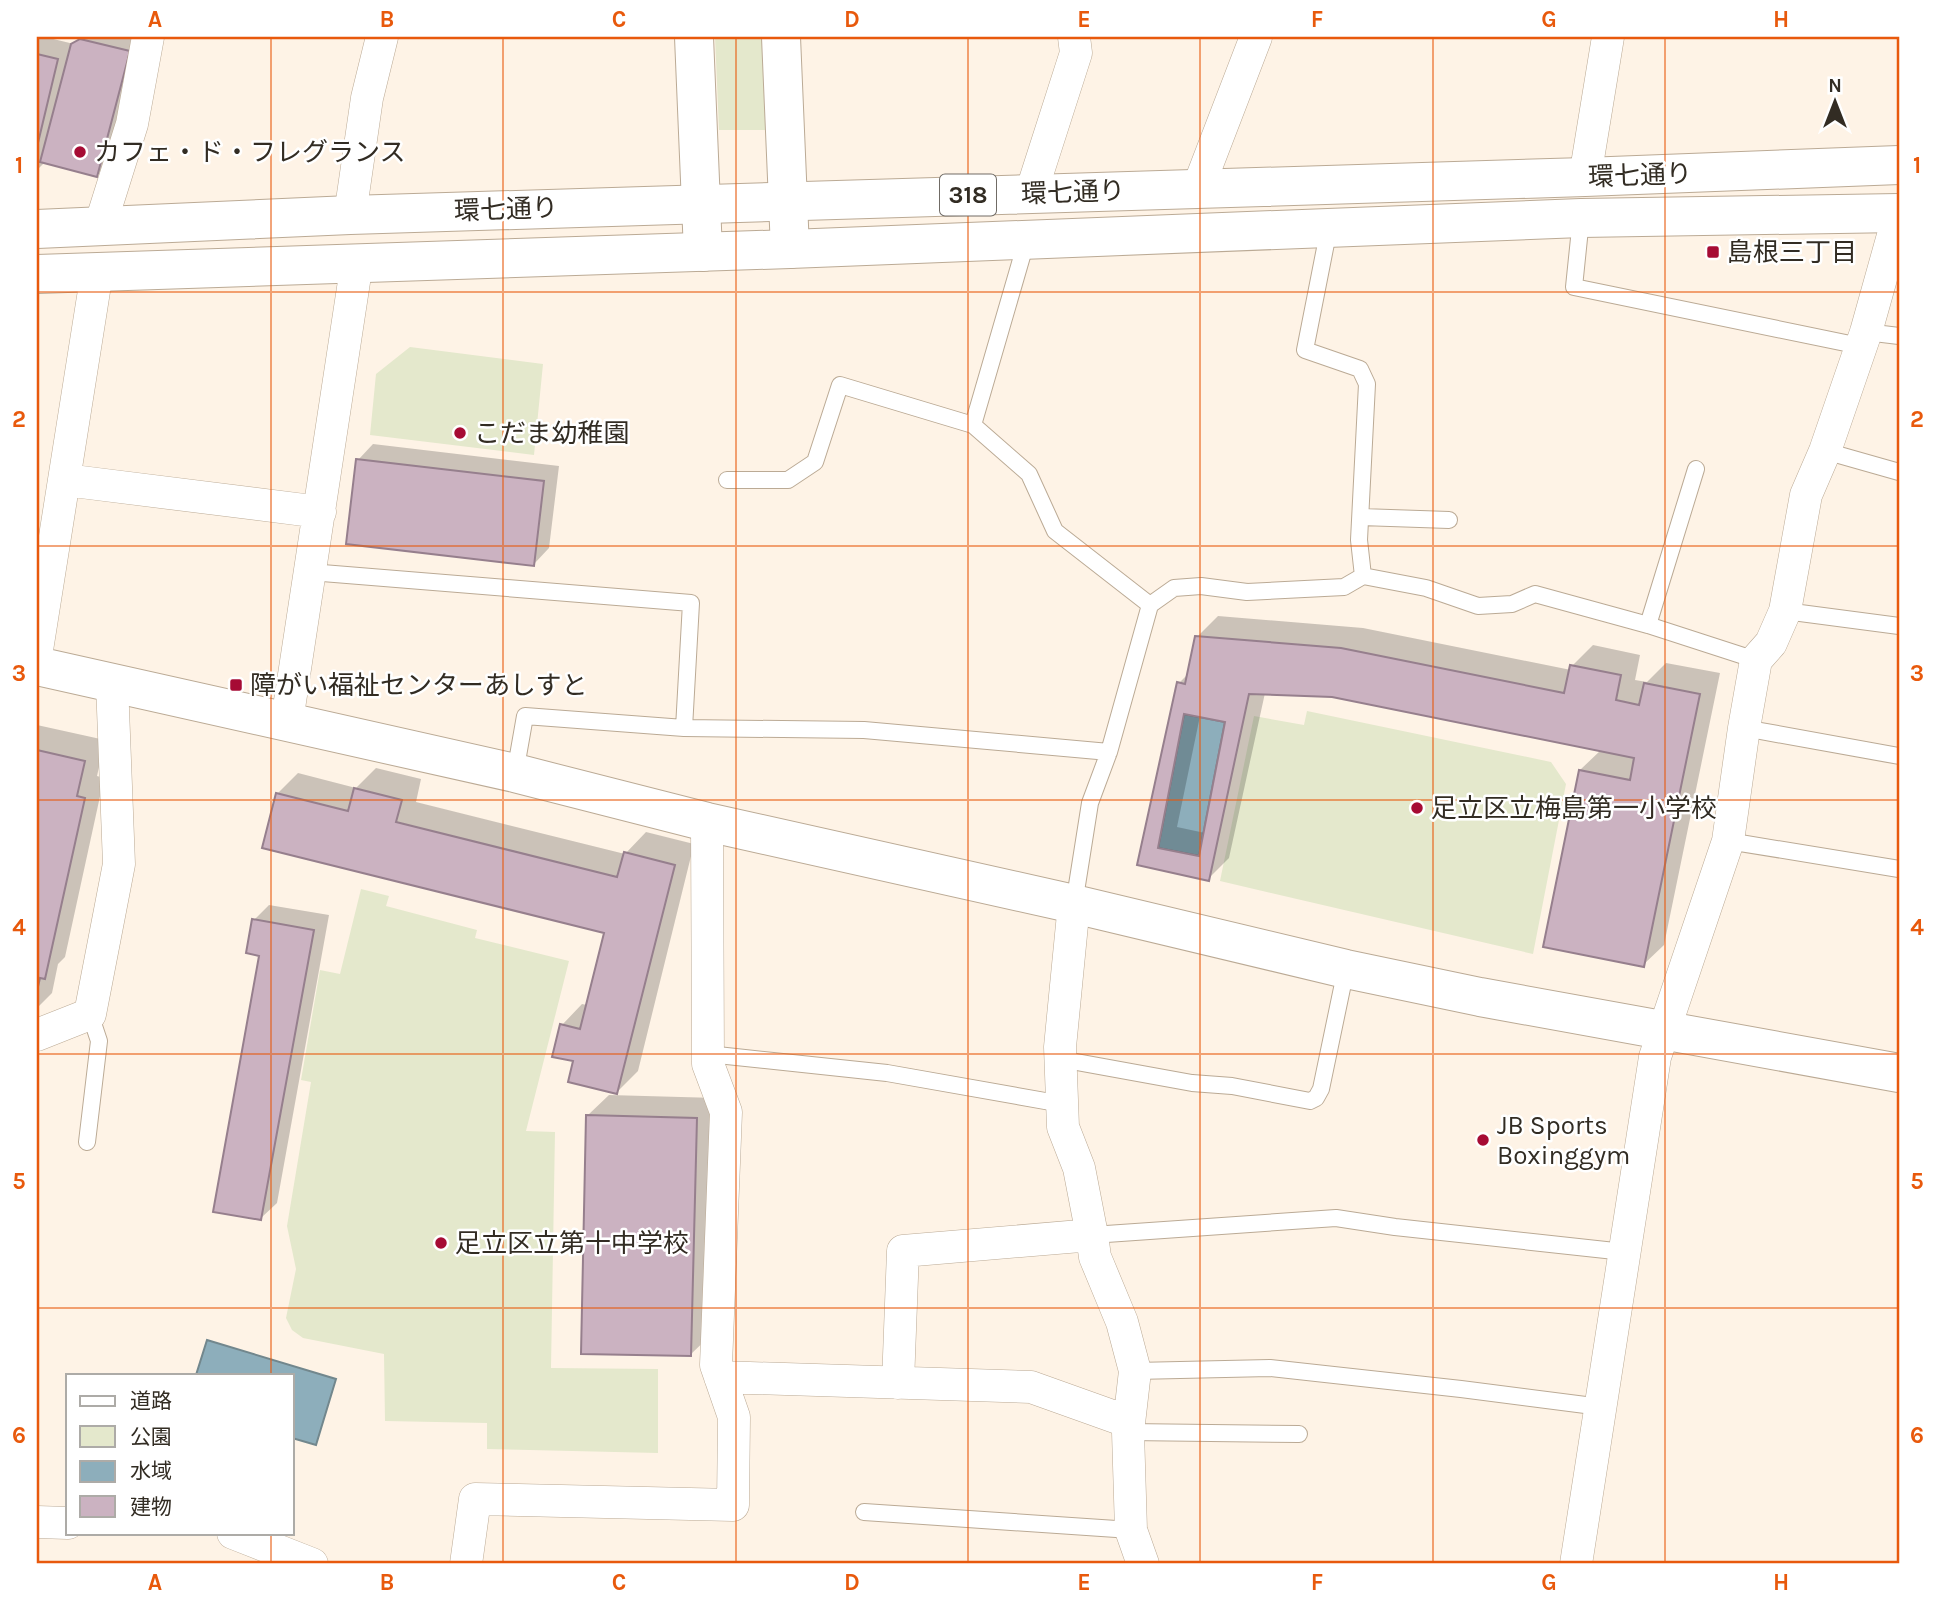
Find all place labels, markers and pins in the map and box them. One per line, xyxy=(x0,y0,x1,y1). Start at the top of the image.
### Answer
place label: カフェ・ド・フレグランス xyxy=(94,137,405,168)
marker: カフェ・ド・フレグランス xyxy=(72,144,88,160)
place label: 島根三丁目 xyxy=(1727,237,1857,268)
marker: 島根三丁目 xyxy=(1705,244,1721,260)
place label: こだま幼稚園 xyxy=(474,418,629,449)
marker: こだま幼稚園 xyxy=(452,425,468,441)
place label: 障がい福祉センターあしすと xyxy=(250,670,587,701)
marker: 障がい福祉センターあしすと xyxy=(228,677,244,693)
place label: 足立区立梅島第一小学校 xyxy=(1431,793,1717,824)
marker: 足立区立梅島第一小学校 xyxy=(1409,800,1425,816)
place label: JB Sports Boxinggym xyxy=(1497,1110,1630,1171)
marker: JB Sports Boxinggym xyxy=(1475,1132,1491,1148)
place label: 足立区立第十中学校 xyxy=(455,1228,689,1259)
marker: 足立区立第十中学校 xyxy=(433,1235,449,1251)

